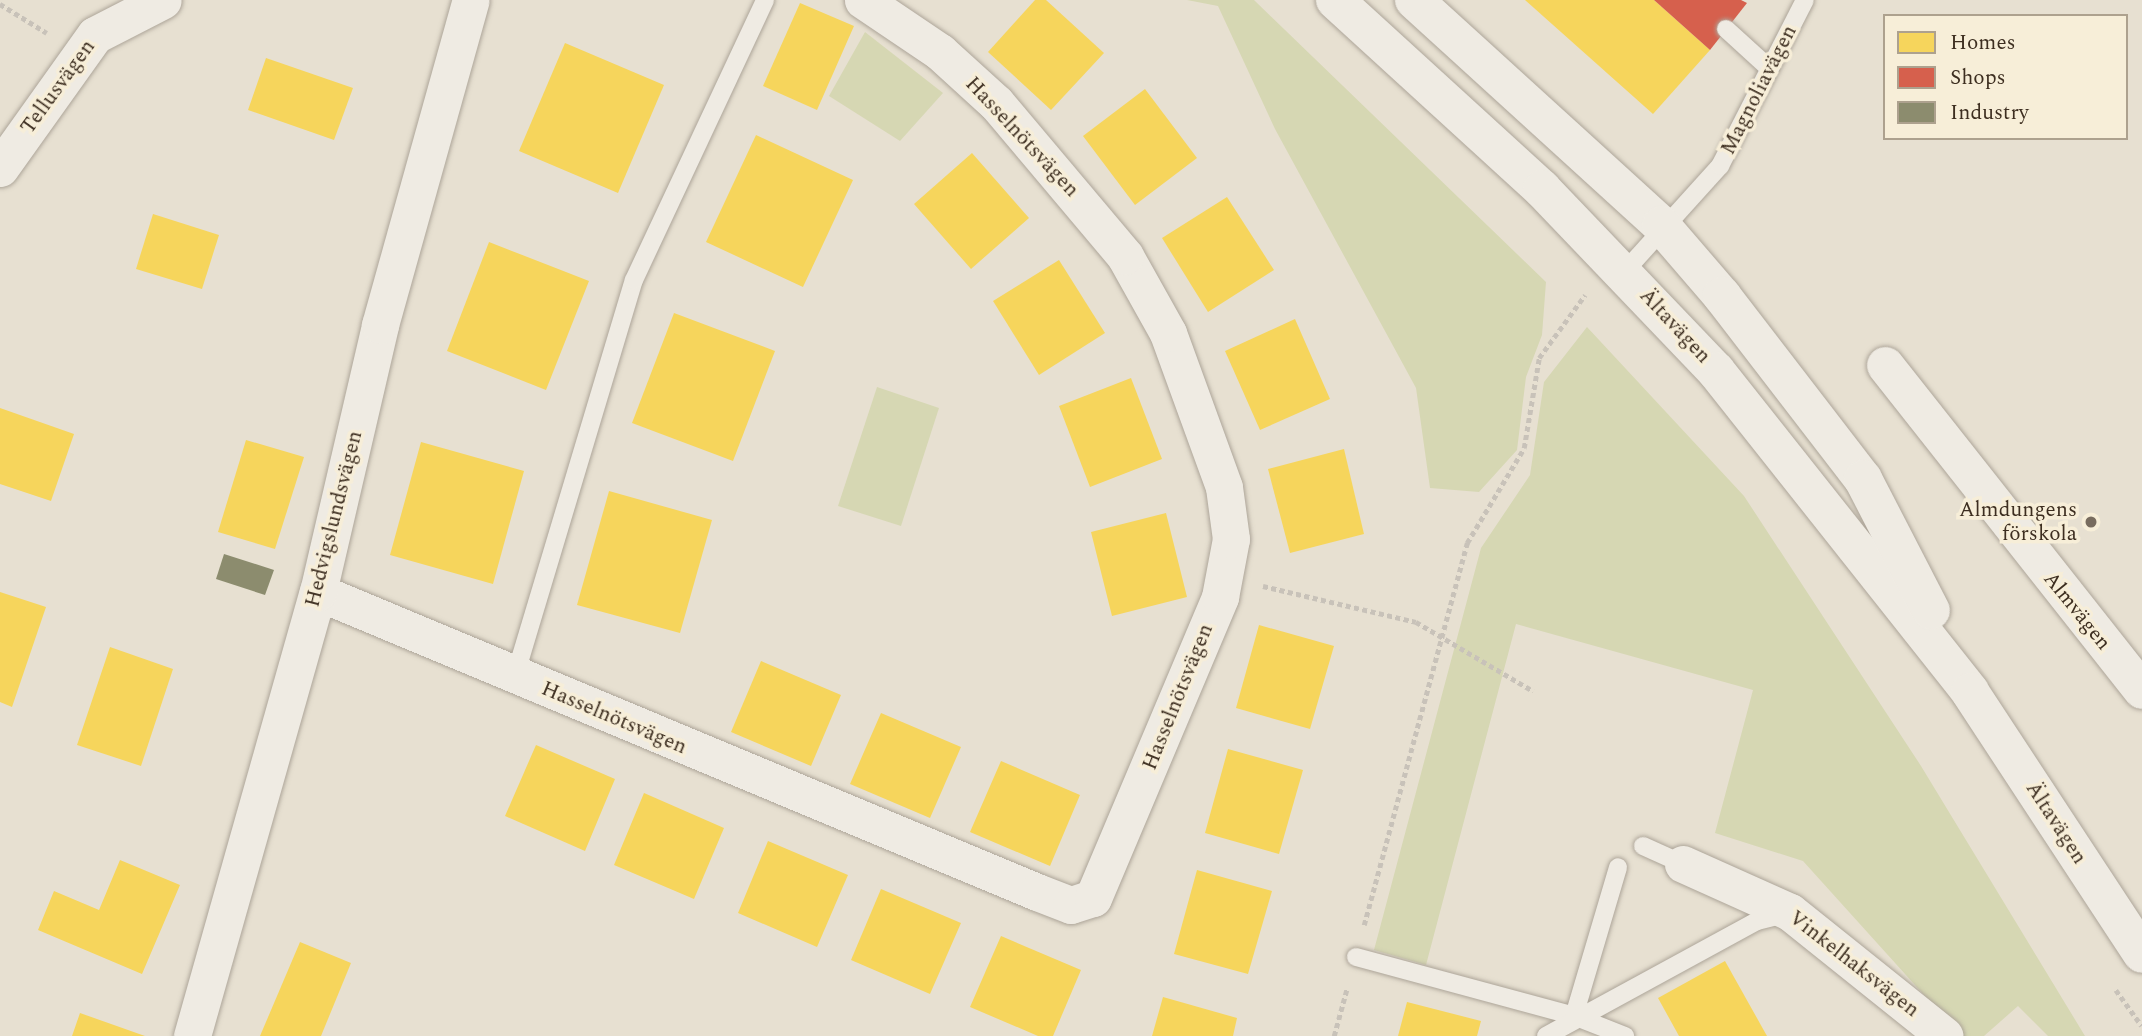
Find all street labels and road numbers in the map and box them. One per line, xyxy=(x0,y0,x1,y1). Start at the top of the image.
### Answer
street label: Magnoliavägen xyxy=(1716,21,1802,159)
street label: Tellusvägen xyxy=(15,35,101,139)
street label: Hasselnötsvägen xyxy=(960,72,1084,202)
street label: Ältavägen xyxy=(1634,283,1716,369)
street label: Hedvigslundsvägen xyxy=(300,428,368,610)
street label: Almvägen xyxy=(2038,567,2116,655)
street label: Hasselnötsvägen xyxy=(1137,620,1219,774)
street label: Hasselnötsvägen xyxy=(538,676,690,760)
street label: Ältavägen xyxy=(2020,777,2092,869)
street label: Vinkelhaksvägen xyxy=(1784,905,1924,1023)

